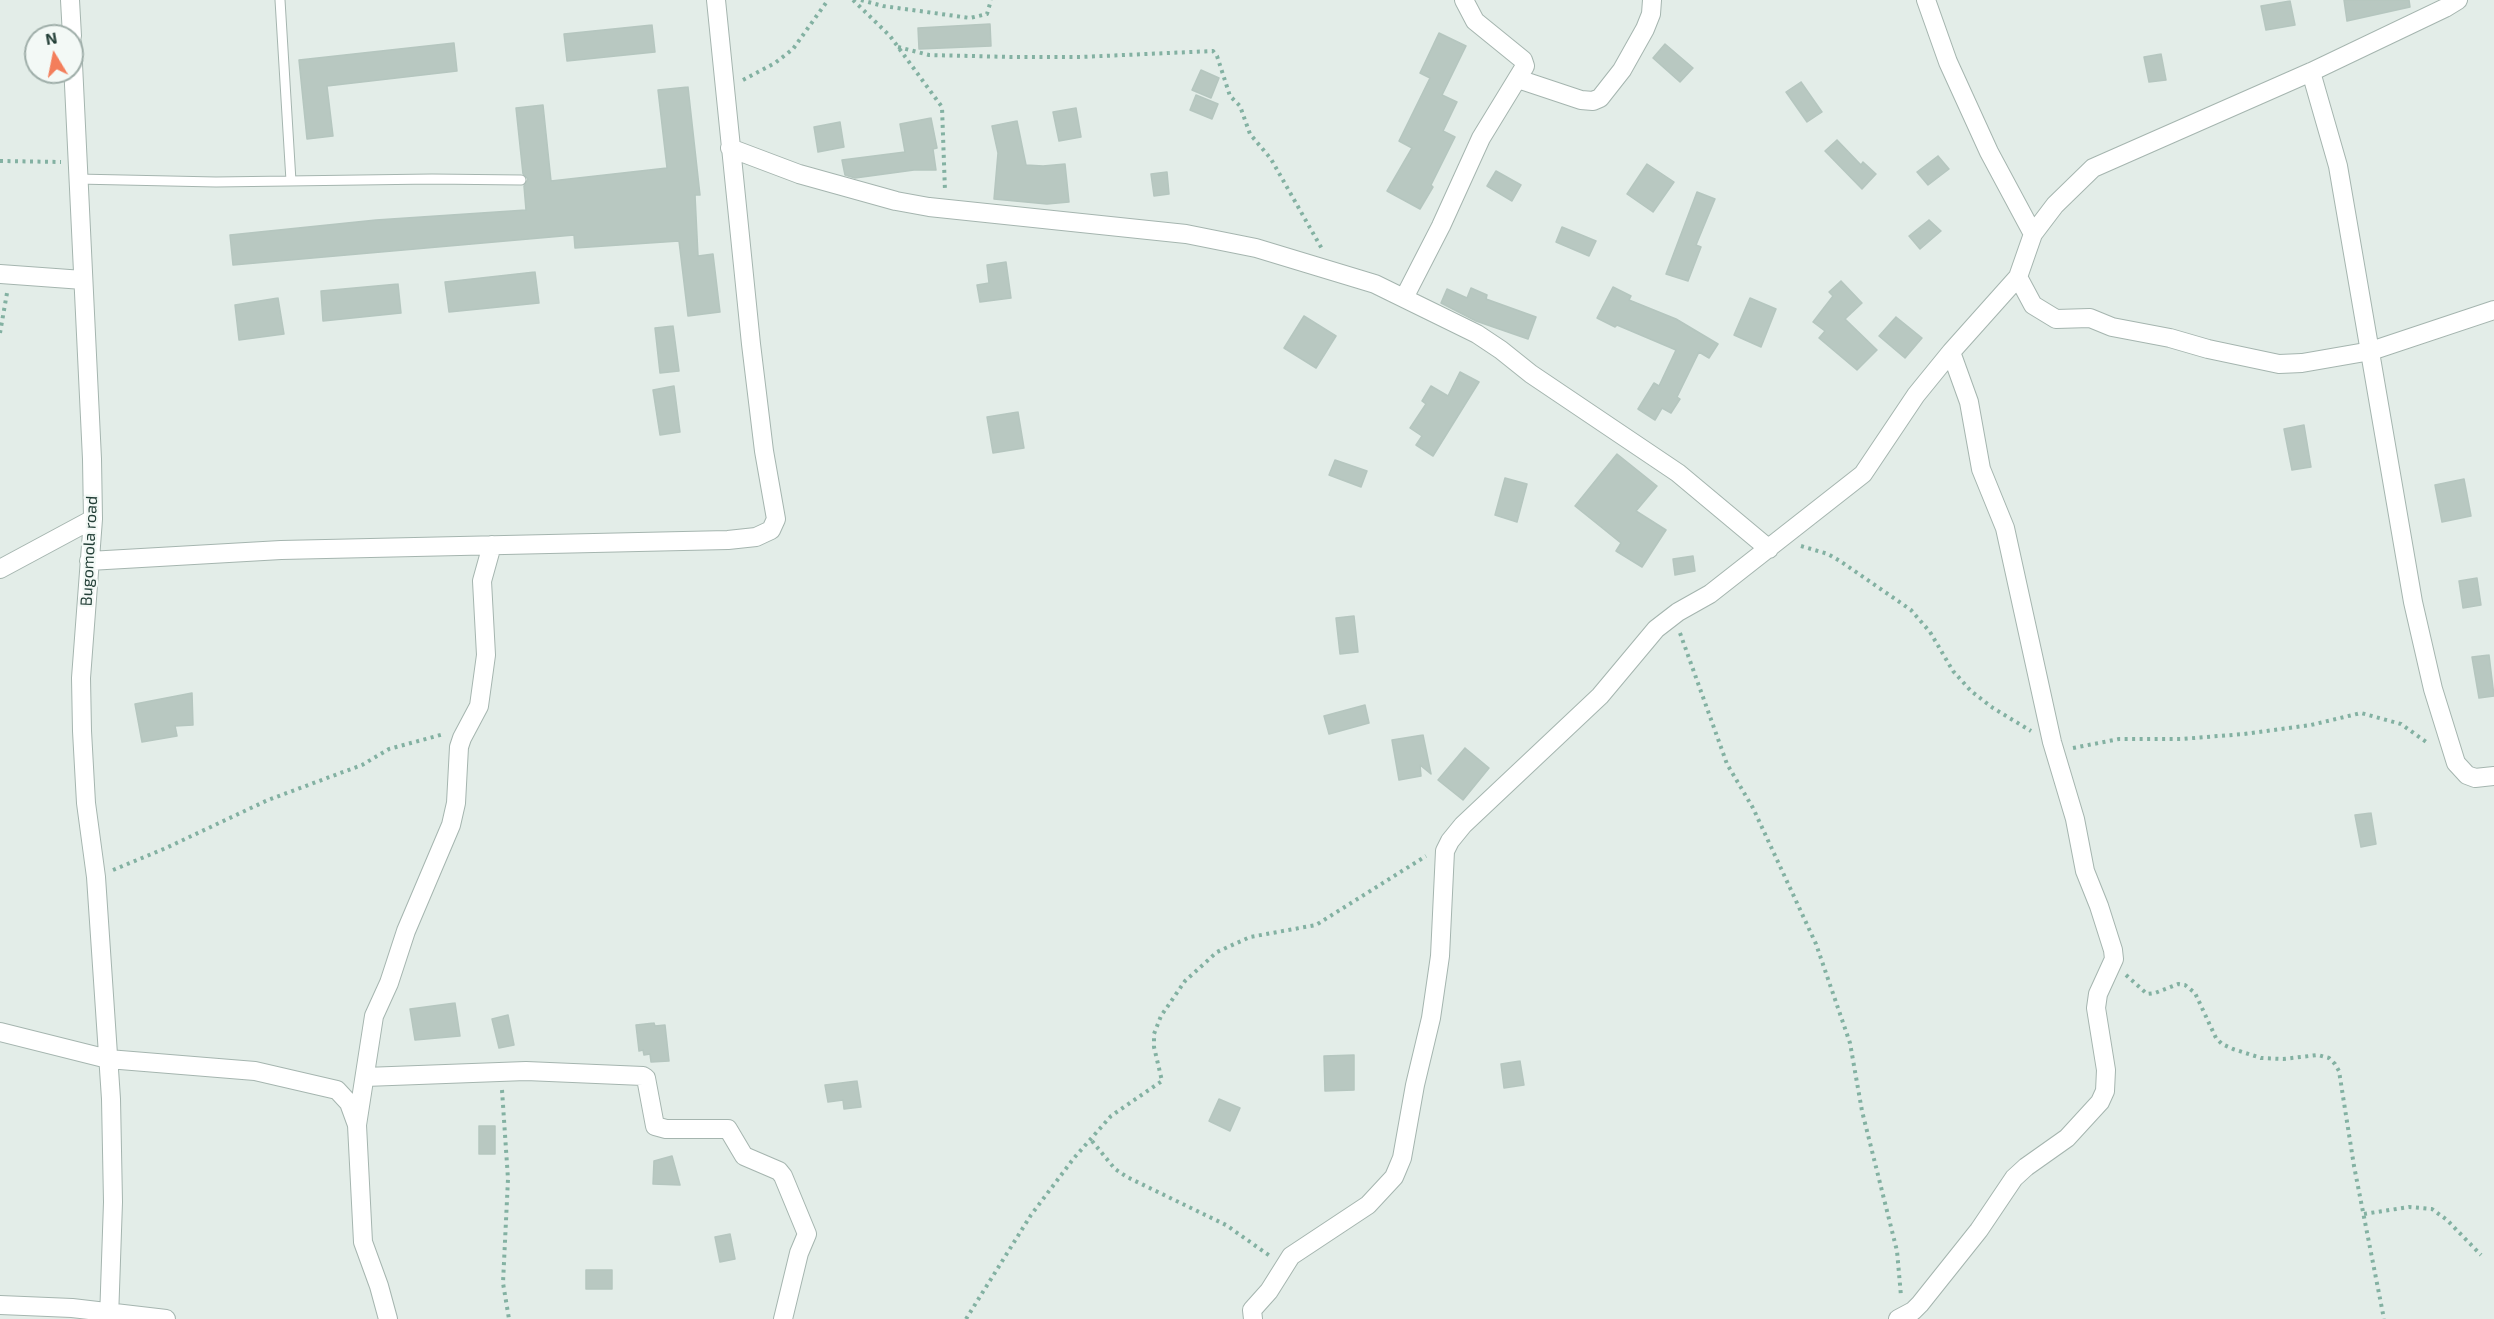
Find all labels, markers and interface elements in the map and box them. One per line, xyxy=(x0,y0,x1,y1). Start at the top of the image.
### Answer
north arrow xyxy=(24,24,84,84)
text: N xyxy=(44,27,58,48)
street label: Bugomola road xyxy=(77,495,101,607)

